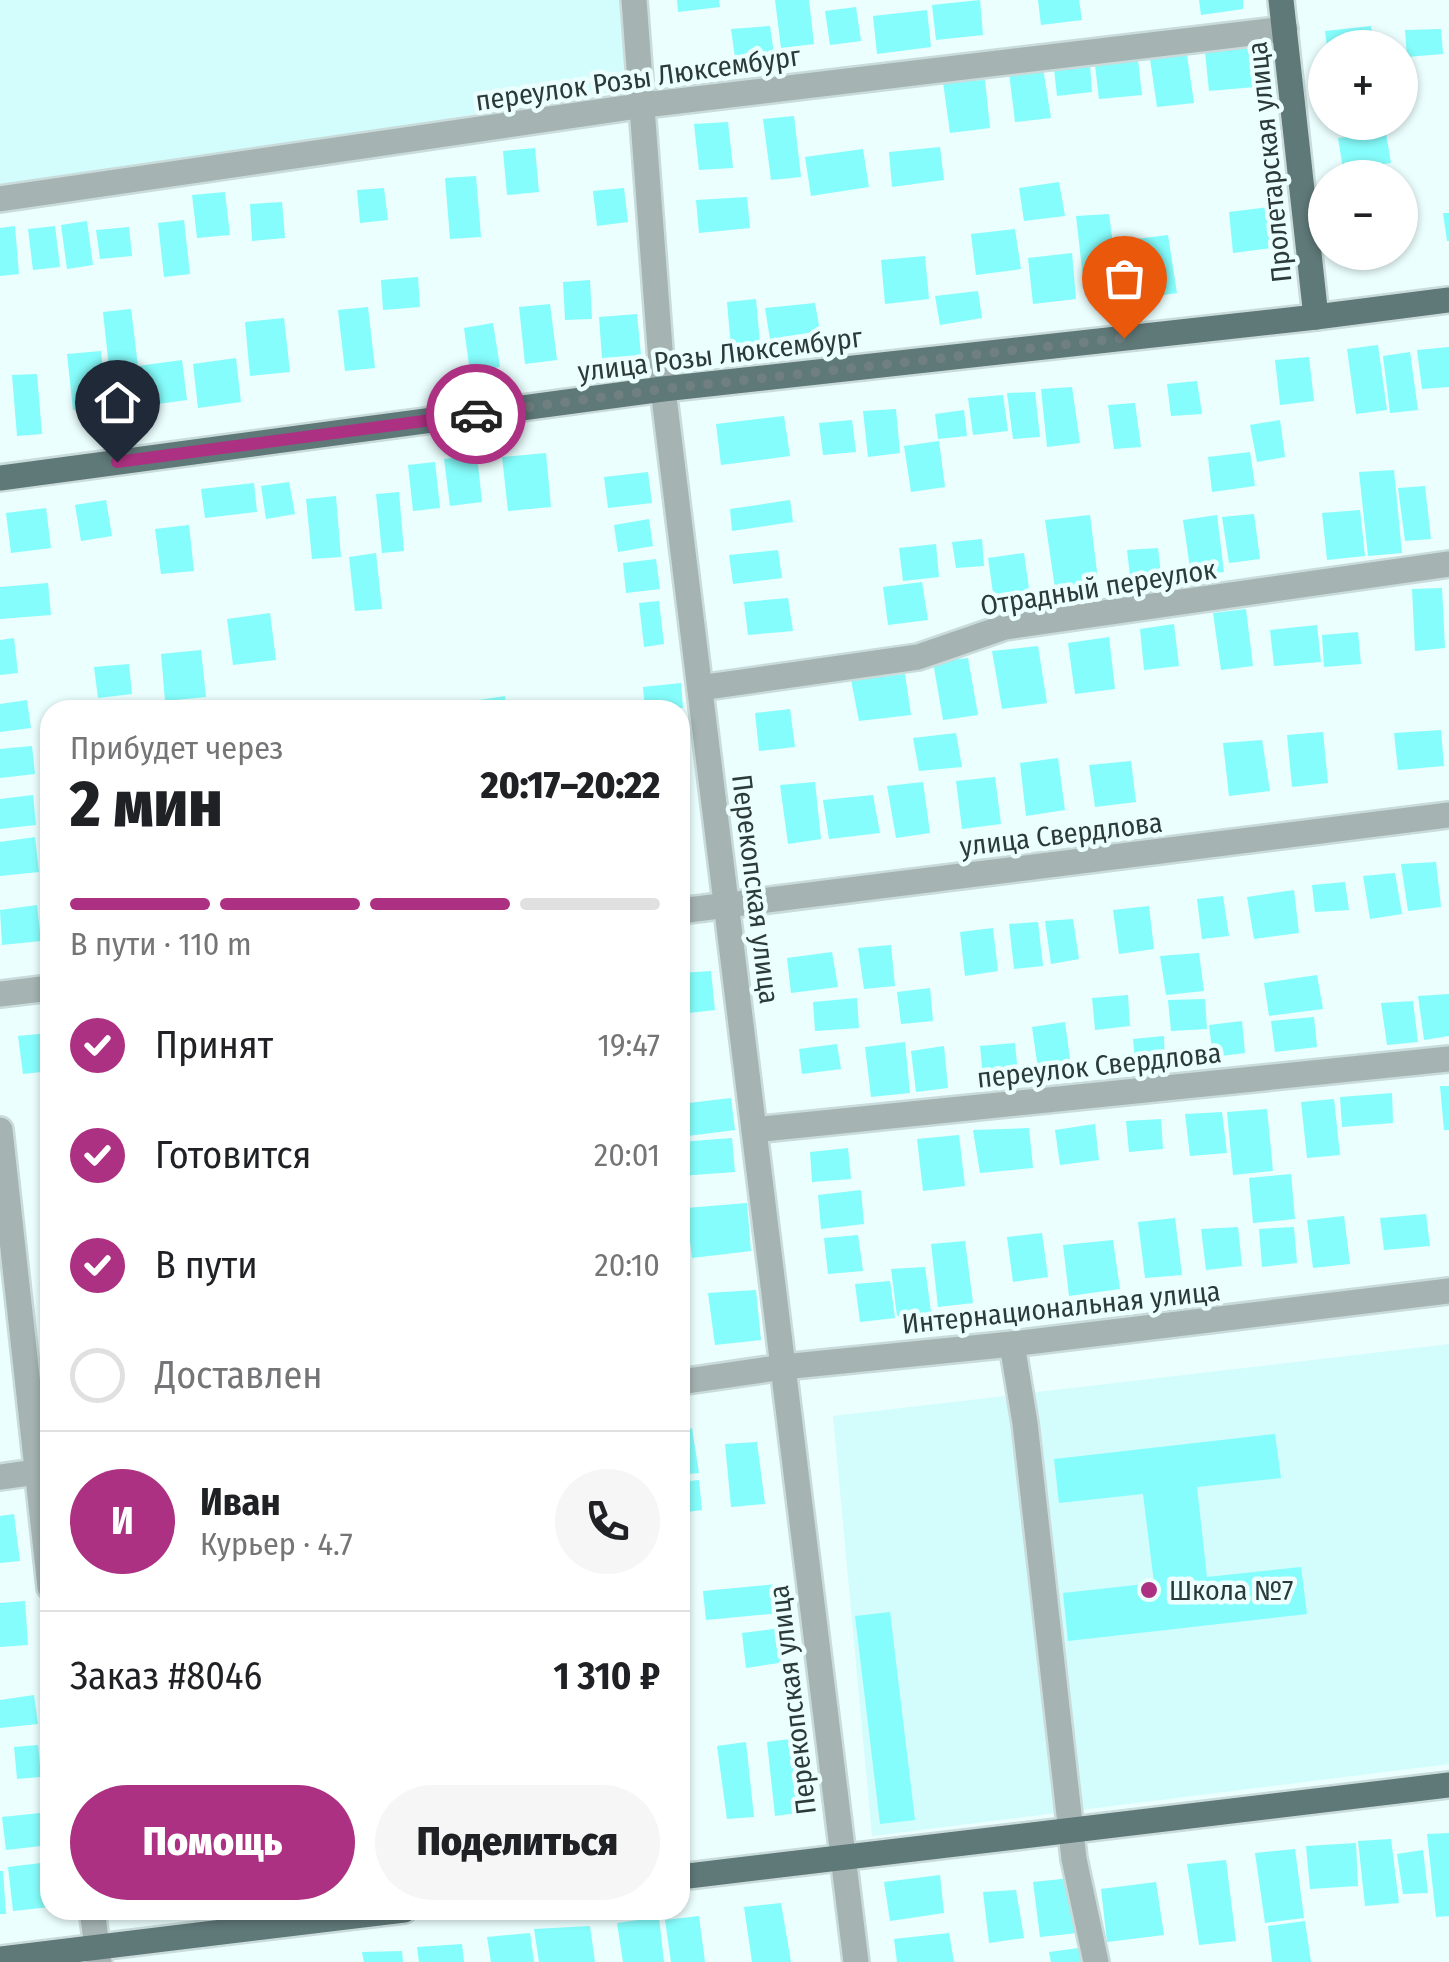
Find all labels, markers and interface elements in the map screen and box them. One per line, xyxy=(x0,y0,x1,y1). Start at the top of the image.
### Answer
map controls xyxy=(1308,30,1418,270)
button: + xyxy=(1308,30,1418,140)
street label: переулок Розы Люксембург xyxy=(473,39,803,118)
street label: Пролетарская улица xyxy=(1240,40,1299,284)
button: − xyxy=(1308,160,1418,270)
pin xyxy=(1082,236,1167,339)
icon: bag xyxy=(1097,251,1152,306)
street label: улица Розы Люксембург xyxy=(576,321,864,388)
pin xyxy=(75,360,160,463)
courier xyxy=(426,364,526,464)
icon: home xyxy=(90,375,145,430)
icon: car xyxy=(449,387,504,442)
street label: Отрадный переулок xyxy=(978,553,1218,622)
text: Прибудет через xyxy=(70,729,283,767)
text: 20:17–20:22 xyxy=(481,762,660,808)
text: 2 мин xyxy=(70,765,223,843)
street label: Перекопская улица xyxy=(725,772,786,1006)
street label: улица Свердлова xyxy=(958,806,1164,863)
text: В пути · 110 m xyxy=(70,925,252,963)
icon: check xyxy=(70,1018,125,1073)
text: Принят xyxy=(155,1022,273,1068)
text: 19:47 xyxy=(598,1026,660,1064)
street label: переулок Свердлова xyxy=(975,1036,1223,1095)
icon: check xyxy=(70,1128,125,1183)
text: Готовится xyxy=(155,1132,311,1178)
text: 20:01 xyxy=(594,1136,660,1174)
icon: check xyxy=(70,1238,125,1293)
text: В пути xyxy=(155,1242,258,1288)
text: 20:10 xyxy=(595,1246,660,1284)
street label: Интернациональная улица xyxy=(900,1274,1222,1341)
text: Доставлен xyxy=(155,1352,322,1398)
button: phone xyxy=(555,1469,660,1574)
text: Иван xyxy=(200,1479,281,1525)
text: И xyxy=(111,1498,134,1544)
text: Курьер · 4.7 xyxy=(200,1525,353,1563)
place label: Школа №7 xyxy=(1169,1574,1293,1607)
marker: Школа №7 xyxy=(1138,1579,1160,1601)
street label: Перекопская улица xyxy=(762,1583,823,1817)
text: Заказ #8046 xyxy=(70,1653,262,1699)
text: 1 310 ₽ xyxy=(554,1653,660,1699)
button: Помощь xyxy=(70,1785,355,1900)
button: Поделиться xyxy=(375,1785,660,1900)

